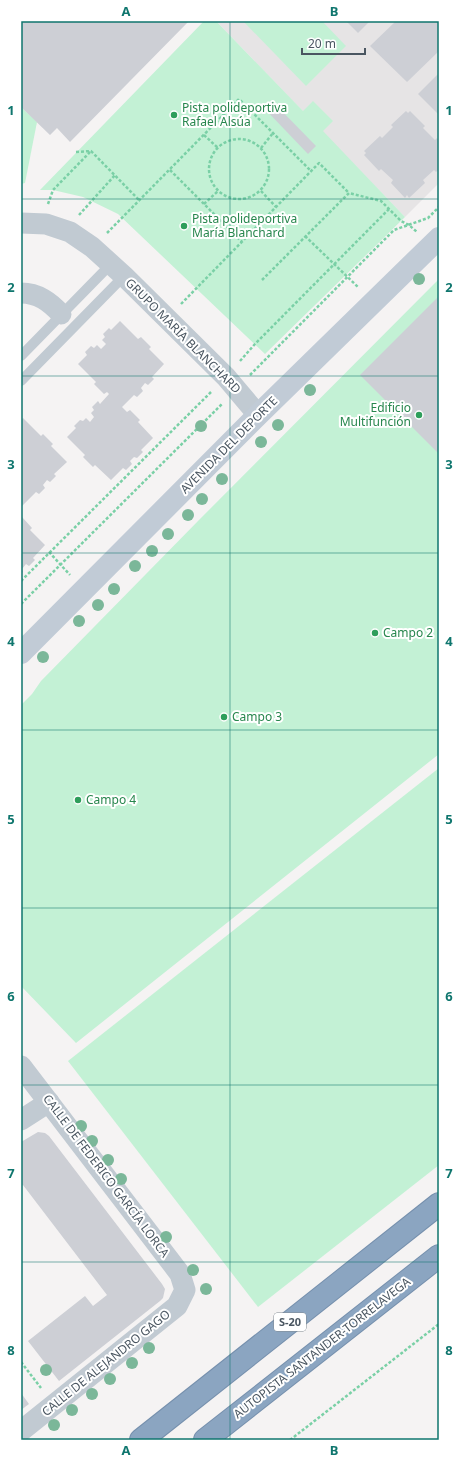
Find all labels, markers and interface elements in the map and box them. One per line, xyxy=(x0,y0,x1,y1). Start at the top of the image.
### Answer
text: A xyxy=(122,2,131,20)
text: B xyxy=(330,2,338,20)
scale bar xyxy=(302,30,365,56)
text: 20 m xyxy=(308,35,336,52)
place label: Pista polideportiva Rafael Alsúa xyxy=(182,99,287,130)
text: 1 xyxy=(7,101,15,119)
text: 1 xyxy=(445,101,453,119)
marker: Pista polideportiva Rafael Alsúa xyxy=(169,110,179,120)
place label: Pista polideportiva María Blanchard xyxy=(192,210,297,241)
marker: Pista polideportiva María Blanchard xyxy=(179,221,189,231)
street label: GRUPO MARÍA BLANCHARD xyxy=(122,274,245,397)
text: 2 xyxy=(7,278,15,296)
text: 2 xyxy=(445,278,453,296)
street label: AVENIDA DEL DEPORTE xyxy=(176,392,281,497)
place label: Edificio Multifunción xyxy=(340,399,411,430)
marker: Edificio Multifunción xyxy=(414,410,424,420)
text: 3 xyxy=(7,455,15,473)
text: 3 xyxy=(445,455,453,473)
place label: Campo 2 xyxy=(383,624,433,641)
marker: Campo 2 xyxy=(370,628,380,638)
text: 4 xyxy=(7,632,15,650)
text: 4 xyxy=(445,632,453,650)
place label: Campo 3 xyxy=(232,708,282,725)
marker: Campo 3 xyxy=(219,712,229,722)
place label: Campo 4 xyxy=(86,791,136,808)
marker: Campo 4 xyxy=(73,795,83,805)
text: 5 xyxy=(7,810,15,828)
text: 5 xyxy=(445,810,453,828)
text: 6 xyxy=(7,987,15,1005)
text: 6 xyxy=(445,987,453,1005)
street label: CALLE DE FEDERICO GARCÍA LORCA xyxy=(39,1091,174,1261)
text: 7 xyxy=(7,1164,15,1182)
text: 7 xyxy=(445,1164,453,1182)
street label: AUTOPISTA SANTANDER-TORRELAVEGA xyxy=(230,1273,414,1422)
street label: CALLE DE ALEJANDRO GAGO xyxy=(38,1305,173,1420)
road number: S-20 xyxy=(274,1313,306,1331)
text: 8 xyxy=(7,1341,15,1359)
text: 8 xyxy=(445,1341,453,1359)
text: A xyxy=(122,1441,131,1459)
text: B xyxy=(330,1441,338,1459)

